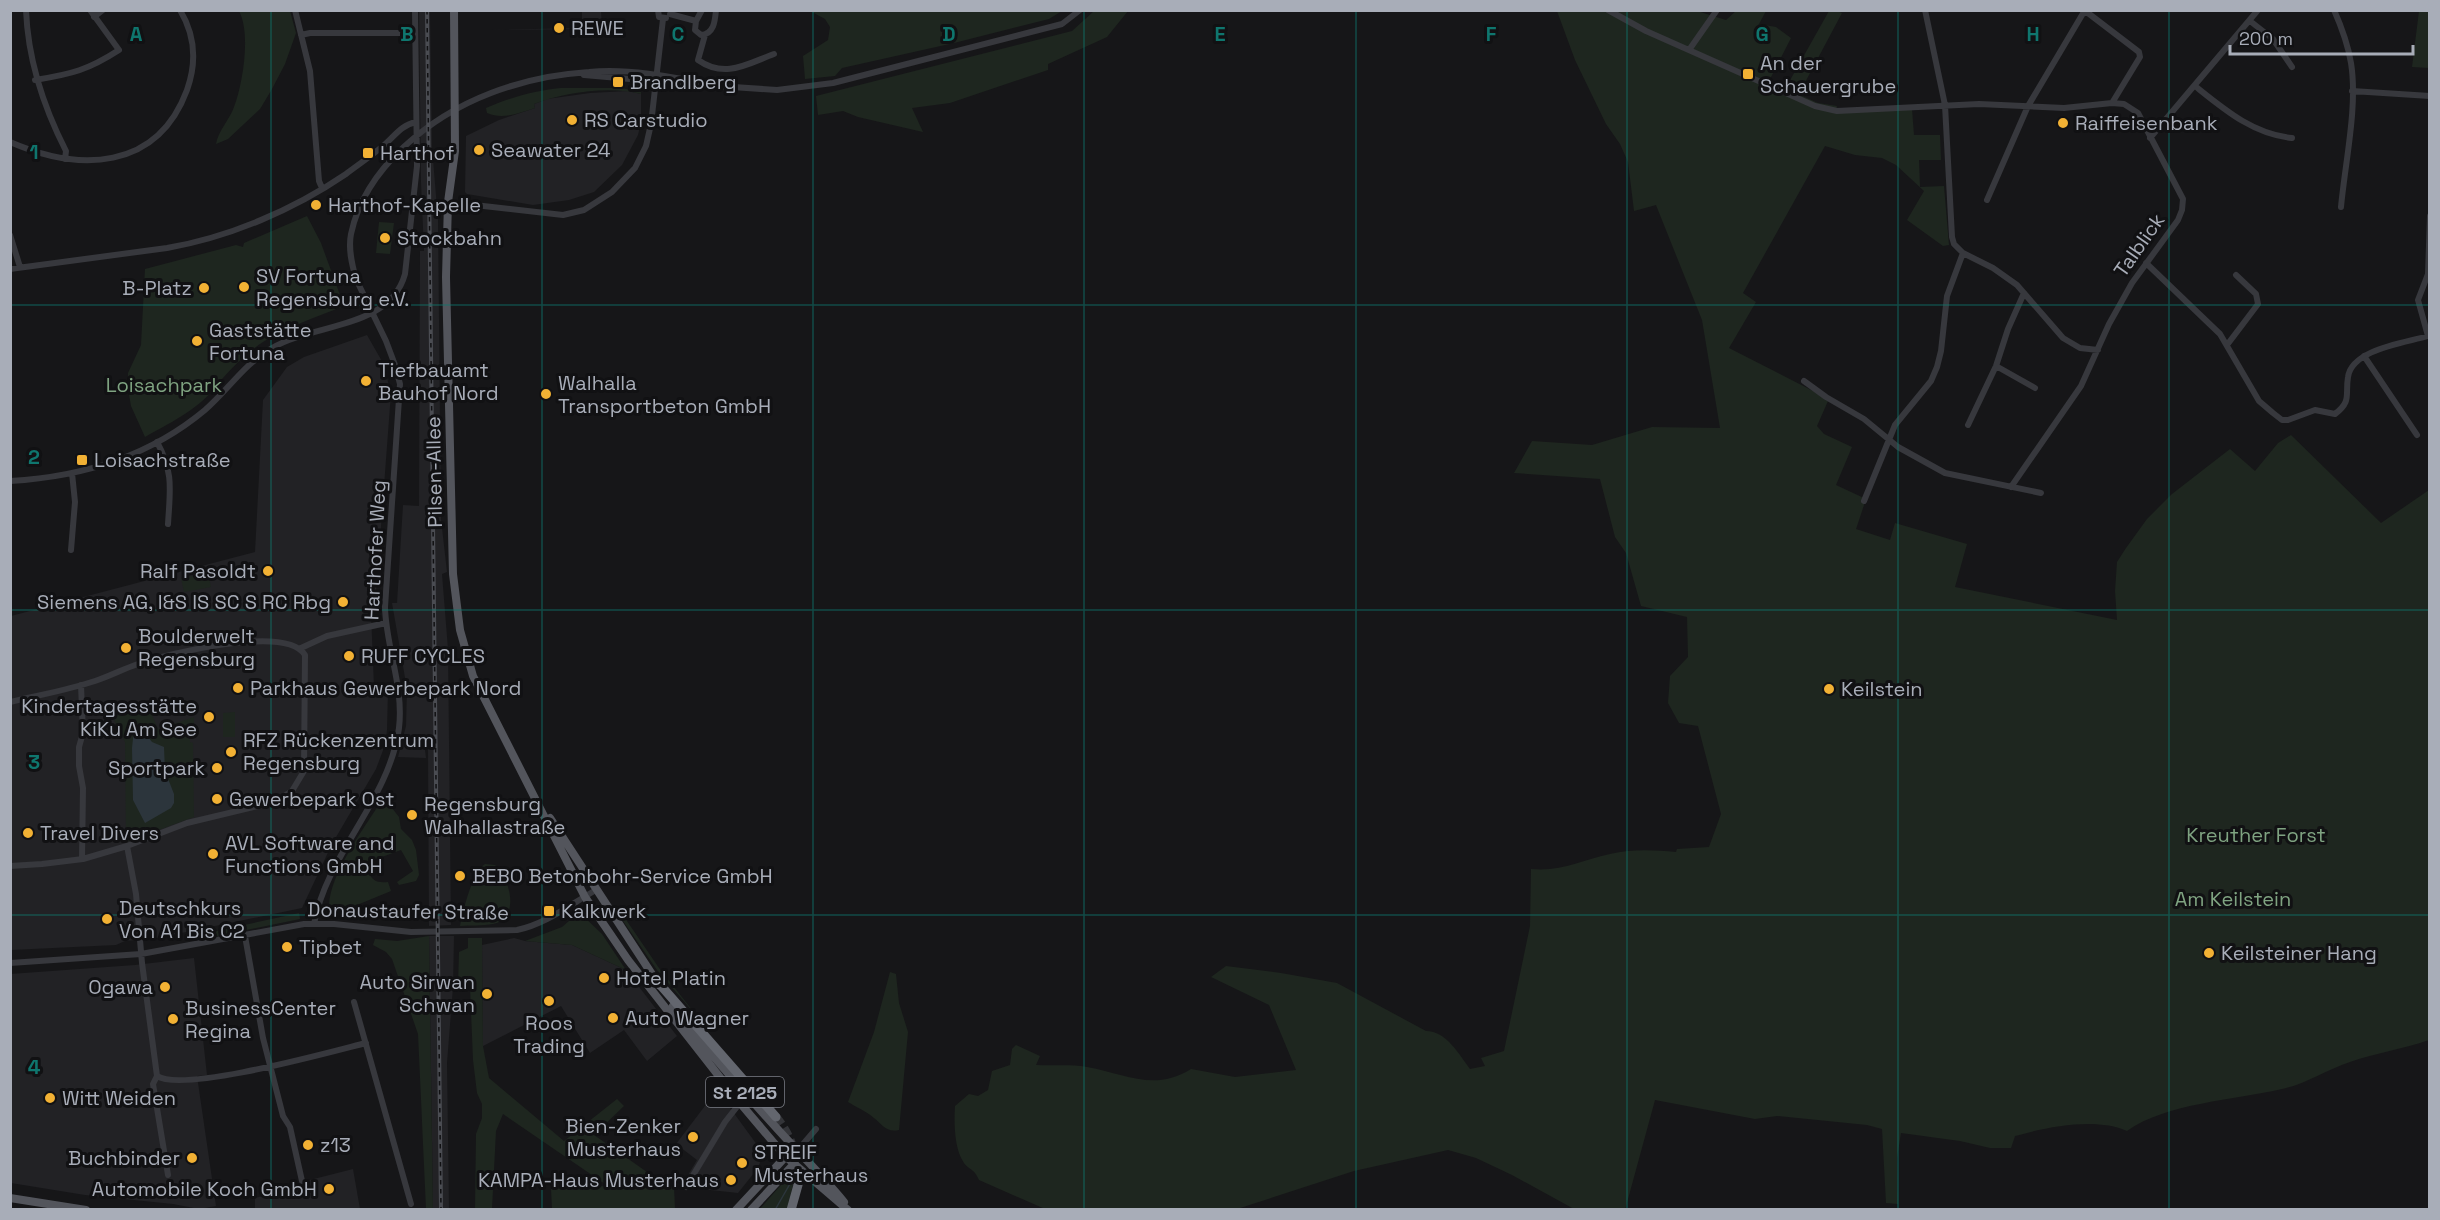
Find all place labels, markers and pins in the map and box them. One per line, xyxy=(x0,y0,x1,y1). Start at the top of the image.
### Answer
place label: REWE xyxy=(571,15,624,41)
marker: REWE xyxy=(552,21,566,35)
place label: An der Schauergrube xyxy=(1760,50,1896,99)
marker: An der Schauergrube xyxy=(1741,67,1755,81)
place label: Brandlberg xyxy=(630,69,737,95)
marker: Brandlberg xyxy=(611,75,625,89)
place label: RS Carstudio xyxy=(584,107,708,133)
place label: Raiffeisenbank xyxy=(2075,110,2218,136)
marker: RS Carstudio xyxy=(565,113,579,127)
marker: Raiffeisenbank xyxy=(2056,116,2070,130)
place label: Seawater 24 xyxy=(491,137,610,163)
place label: Harthof xyxy=(380,140,455,166)
marker: Seawater 24 xyxy=(472,143,486,157)
marker: Harthof xyxy=(361,146,375,160)
place label: Harthof-Kapelle xyxy=(328,192,481,218)
marker: Harthof-Kapelle xyxy=(309,198,323,212)
place label: Stockbahn xyxy=(397,225,502,251)
marker: Stockbahn xyxy=(378,231,392,245)
place label: SV Fortuna Regensburg e.V. xyxy=(256,263,409,312)
place label: B-Platz xyxy=(122,275,192,301)
marker: SV Fortuna Regensburg e.V. xyxy=(237,280,251,294)
marker: B-Platz xyxy=(197,281,211,295)
place label: Gaststätte Fortuna xyxy=(209,317,312,366)
marker: Gaststätte Fortuna xyxy=(190,334,204,348)
place label: Tiefbauamt Bauhof Nord xyxy=(378,357,499,406)
place label: Walhalla Transportbeton GmbH xyxy=(558,370,771,419)
marker: Tiefbauamt Bauhof Nord xyxy=(359,374,373,388)
marker: Walhalla Transportbeton GmbH xyxy=(539,387,553,401)
place label: Loisachstraße xyxy=(94,447,231,473)
marker: Loisachstraße xyxy=(75,453,89,467)
place label: Ralf Pasoldt xyxy=(140,558,256,584)
marker: Ralf Pasoldt xyxy=(261,564,275,578)
place label: Siemens AG, I&S IS SC S RC Rbg xyxy=(37,589,331,615)
marker: Siemens AG, I&S IS SC S RC Rbg xyxy=(336,595,350,609)
place label: Boulderwelt Regensburg xyxy=(138,623,255,672)
marker: Boulderwelt Regensburg xyxy=(119,641,133,655)
place label: RUFF CYCLES xyxy=(361,643,485,669)
marker: RUFF CYCLES xyxy=(342,649,356,663)
place label: Parkhaus Gewerbepark Nord xyxy=(250,675,521,701)
place label: Keilstein xyxy=(1841,676,1923,702)
marker: Parkhaus Gewerbepark Nord xyxy=(231,681,245,695)
marker: Keilstein xyxy=(1822,682,1836,696)
place label: Kindertagesstätte KiKu Am See xyxy=(21,693,197,742)
marker: Kindertagesstätte KiKu Am See xyxy=(202,710,216,724)
place label: RFZ Rückenzentrum Regensburg xyxy=(243,727,434,776)
marker: RFZ Rückenzentrum Regensburg xyxy=(224,745,238,759)
place label: Sportpark xyxy=(108,755,205,781)
marker: Sportpark xyxy=(210,761,224,775)
place label: Gewerbepark Ost xyxy=(229,786,394,812)
place label: Regensburg Walhallastraße xyxy=(424,791,565,840)
marker: Gewerbepark Ost xyxy=(210,792,224,806)
marker: Regensburg Walhallastraße xyxy=(405,808,419,822)
place label: Travel Divers xyxy=(40,820,159,846)
marker: Travel Divers xyxy=(21,826,35,840)
place label: AVL Software and Functions GmbH xyxy=(225,830,395,879)
marker: AVL Software and Functions GmbH xyxy=(206,847,220,861)
place label: BEBO Betonbohr-Service GmbH xyxy=(472,863,773,889)
marker: BEBO Betonbohr-Service GmbH xyxy=(453,869,467,883)
place label: Deutschkurs Von A1 Bis C2 xyxy=(119,895,245,944)
place label: Kalkwerk xyxy=(561,898,647,924)
marker: Kalkwerk xyxy=(542,904,556,918)
marker: Deutschkurs Von A1 Bis C2 xyxy=(100,912,114,926)
place label: Tipbet xyxy=(299,934,362,960)
marker: Tipbet xyxy=(280,940,294,954)
place label: Keilsteiner Hang xyxy=(2221,940,2377,966)
marker: Keilsteiner Hang xyxy=(2202,946,2216,960)
place label: Hotel Platin xyxy=(616,965,726,991)
place label: Auto Sirwan Schwan xyxy=(360,969,475,1018)
marker: Hotel Platin xyxy=(597,971,611,985)
place label: Ogawa xyxy=(88,974,153,1000)
marker: Ogawa xyxy=(158,980,172,994)
marker: Auto Sirwan Schwan xyxy=(480,987,494,1001)
marker: Roos Trading xyxy=(542,994,556,1008)
place label: BusinessCenter Regina xyxy=(185,995,336,1044)
place label: Auto Wagner xyxy=(625,1005,749,1031)
place label: Roos Trading xyxy=(513,1010,585,1059)
marker: Auto Wagner xyxy=(606,1011,620,1025)
marker: BusinessCenter Regina xyxy=(166,1012,180,1026)
place label: Witt Weiden xyxy=(62,1085,176,1111)
marker: Witt Weiden xyxy=(43,1091,57,1105)
place label: Bien-Zenker Musterhaus xyxy=(565,1113,681,1162)
marker: Bien-Zenker Musterhaus xyxy=(686,1130,700,1144)
place label: z13 xyxy=(320,1132,351,1158)
marker: z13 xyxy=(301,1138,315,1152)
place label: STREIF Musterhaus xyxy=(754,1139,868,1188)
place label: Buchbinder xyxy=(68,1145,180,1171)
marker: Buchbinder xyxy=(185,1151,199,1165)
marker: STREIF Musterhaus xyxy=(735,1156,749,1170)
place label: KAMPA-Haus Musterhaus xyxy=(478,1167,719,1193)
marker: KAMPA-Haus Musterhaus xyxy=(724,1173,738,1187)
place label: Automobile Koch GmbH xyxy=(92,1176,317,1202)
marker: Automobile Koch GmbH xyxy=(322,1182,336,1196)

